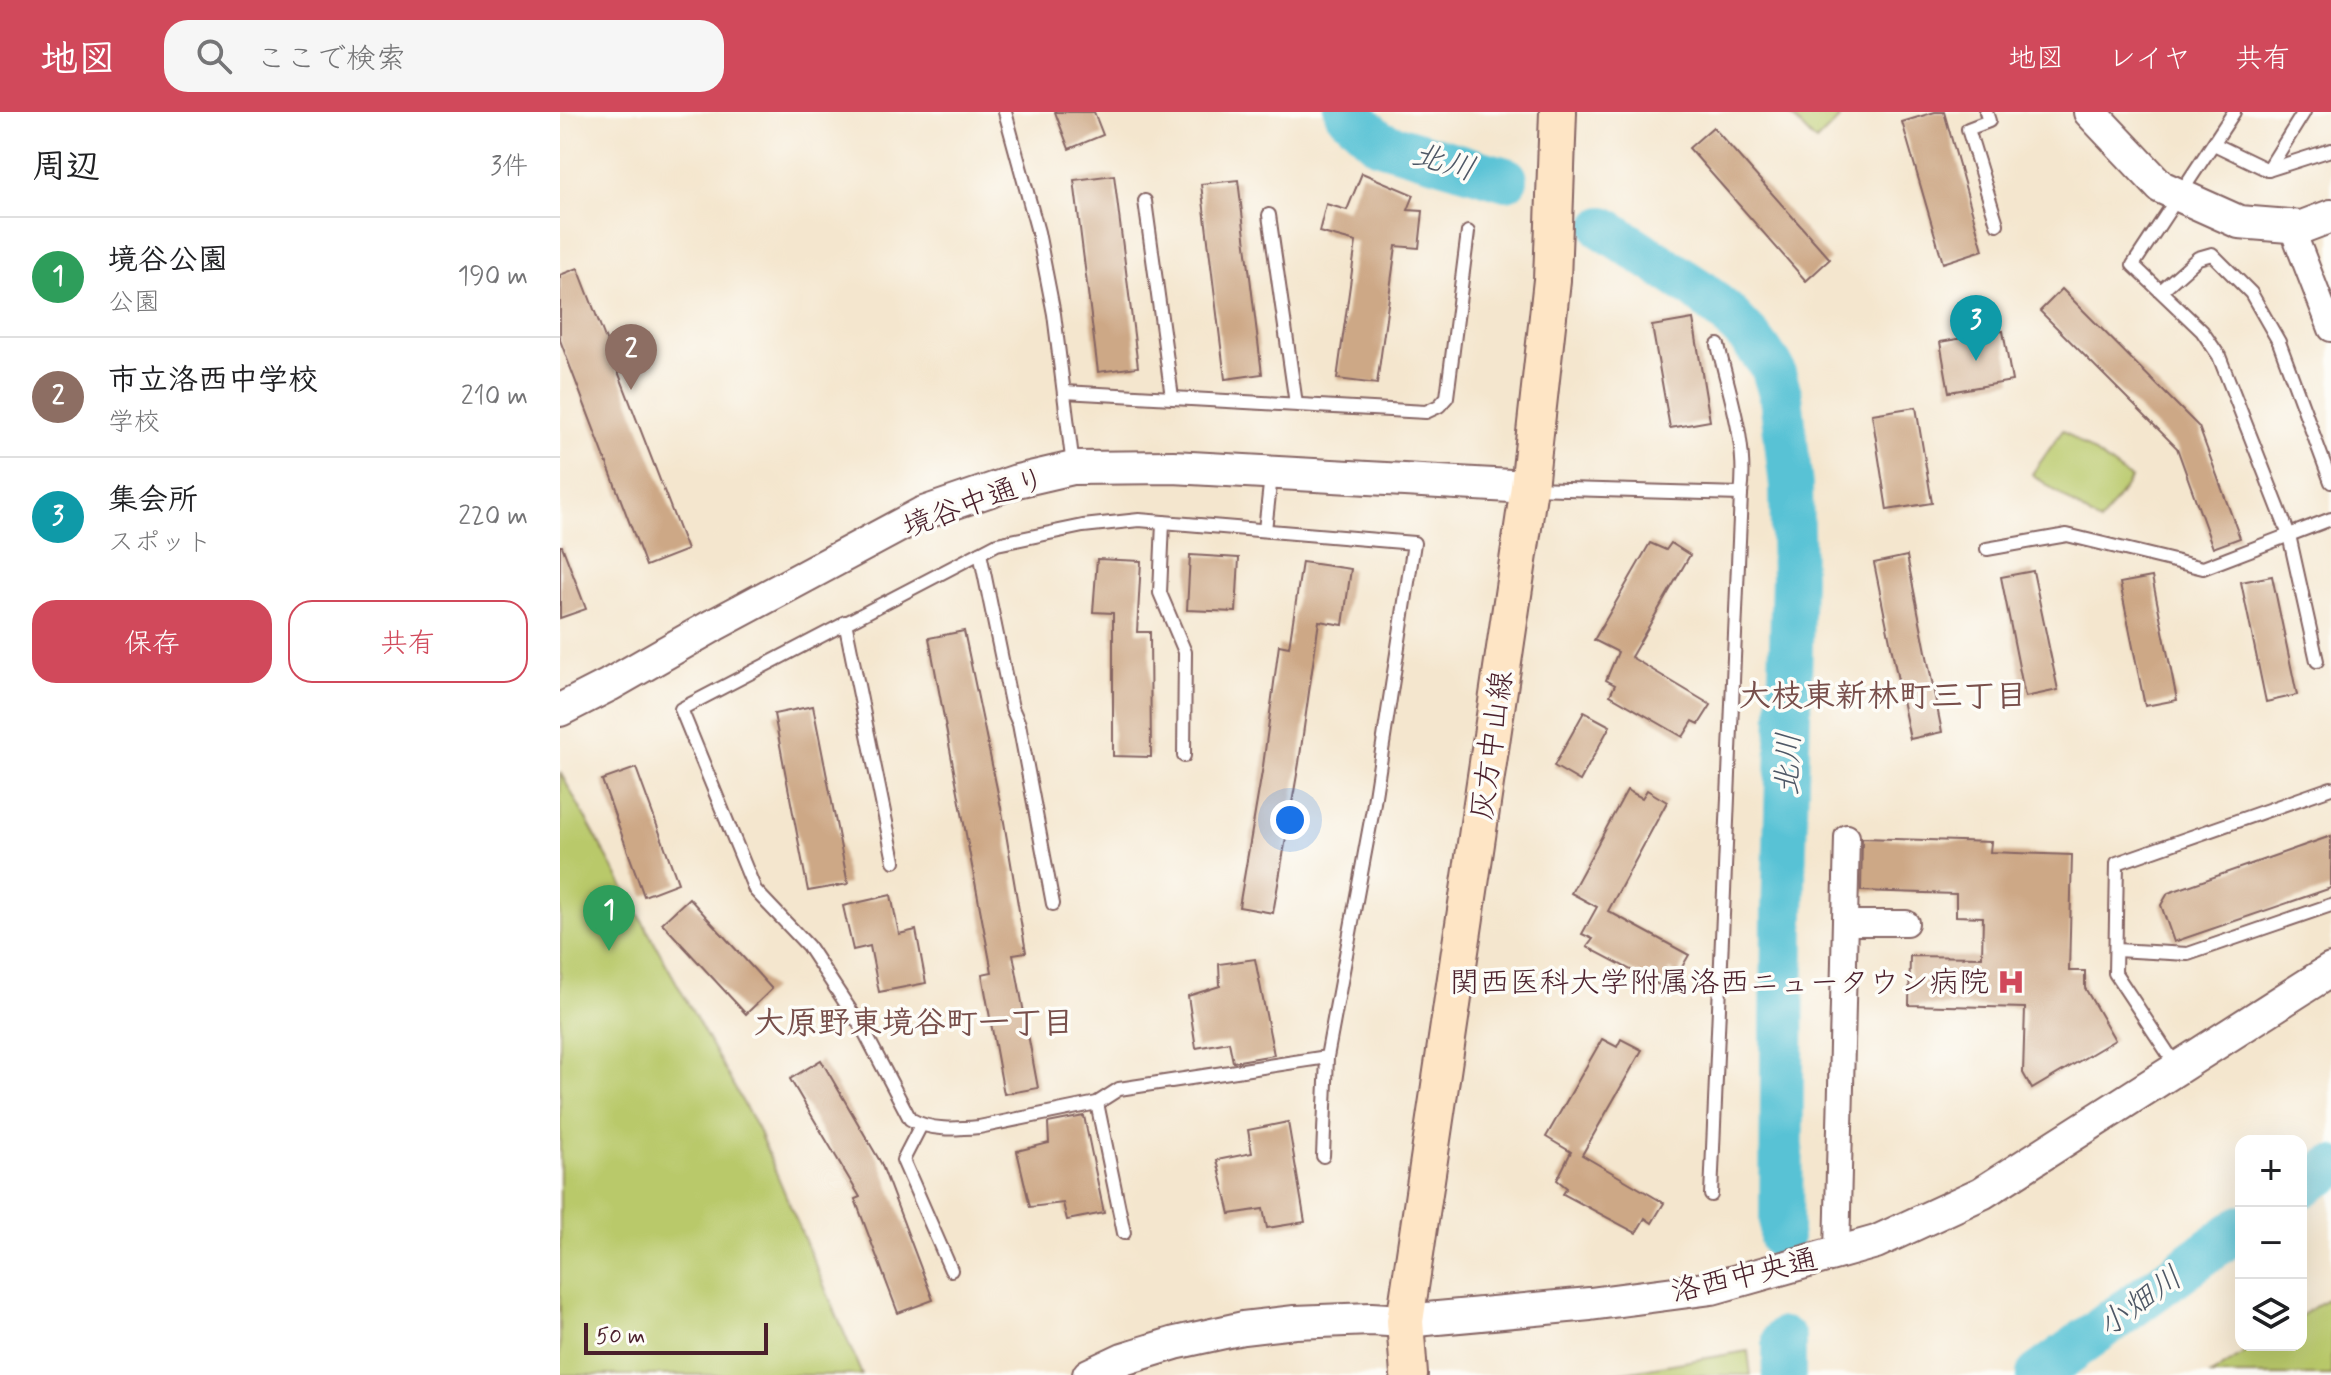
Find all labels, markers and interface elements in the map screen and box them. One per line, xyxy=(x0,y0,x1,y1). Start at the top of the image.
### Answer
search box xyxy=(164,20,724,92)
icon: search xyxy=(192,34,236,78)
text: 地図 xyxy=(40,36,116,85)
text: ここで検索 xyxy=(256,40,406,79)
text: 地図 xyxy=(2008,41,2064,78)
text: レイヤ xyxy=(2108,41,2191,78)
text: 共有 xyxy=(2235,41,2291,78)
water label: 北川 xyxy=(1407,134,1480,192)
text: 周辺 xyxy=(32,145,100,190)
text: 3件 xyxy=(490,150,528,184)
text: 境谷公園 xyxy=(108,241,228,280)
text: 1 xyxy=(52,260,64,294)
text: 190 m xyxy=(458,260,528,294)
text: 公園 xyxy=(108,286,160,320)
pin: 3 xyxy=(1950,295,2002,361)
pin: 2 xyxy=(605,324,657,390)
text: 市立洛西中学校 xyxy=(108,361,318,400)
text: 2 xyxy=(52,380,64,414)
text: 210 m xyxy=(461,380,528,414)
text: 学校 xyxy=(108,406,160,440)
street label: 境谷中通り xyxy=(897,459,1052,547)
text: 集会所 xyxy=(108,481,198,520)
text: 3 xyxy=(52,500,64,534)
text: 220 m xyxy=(458,500,528,534)
text: スポット xyxy=(108,526,212,560)
button: 保存 xyxy=(32,600,272,683)
button: 共有 xyxy=(288,600,528,683)
street label: 灰方中山線 xyxy=(1463,668,1522,822)
district label: 大枝東新林町三丁目 xyxy=(1739,676,2027,718)
water label: 北川 xyxy=(1767,731,1811,797)
your location xyxy=(1270,800,1310,840)
pin: 1 xyxy=(583,885,635,951)
place label: 関西医科大学附属洛西ニュータウン病院 xyxy=(1450,964,1989,1003)
hospital icon: 関西医科大学附属洛西ニュータウン病院 xyxy=(1996,967,2026,997)
district label: 大原野東境谷町一丁目 xyxy=(754,1003,1074,1045)
map controls xyxy=(2235,1135,2307,1351)
button: + xyxy=(2235,1135,2307,1207)
button: − xyxy=(2235,1207,2307,1279)
street label: 洛西中央通 xyxy=(1667,1241,1822,1312)
water label: 小畑川 xyxy=(2089,1257,2191,1348)
button: layers xyxy=(2235,1279,2307,1351)
scale bar xyxy=(584,1319,768,1355)
text: 50 m xyxy=(596,1323,645,1351)

